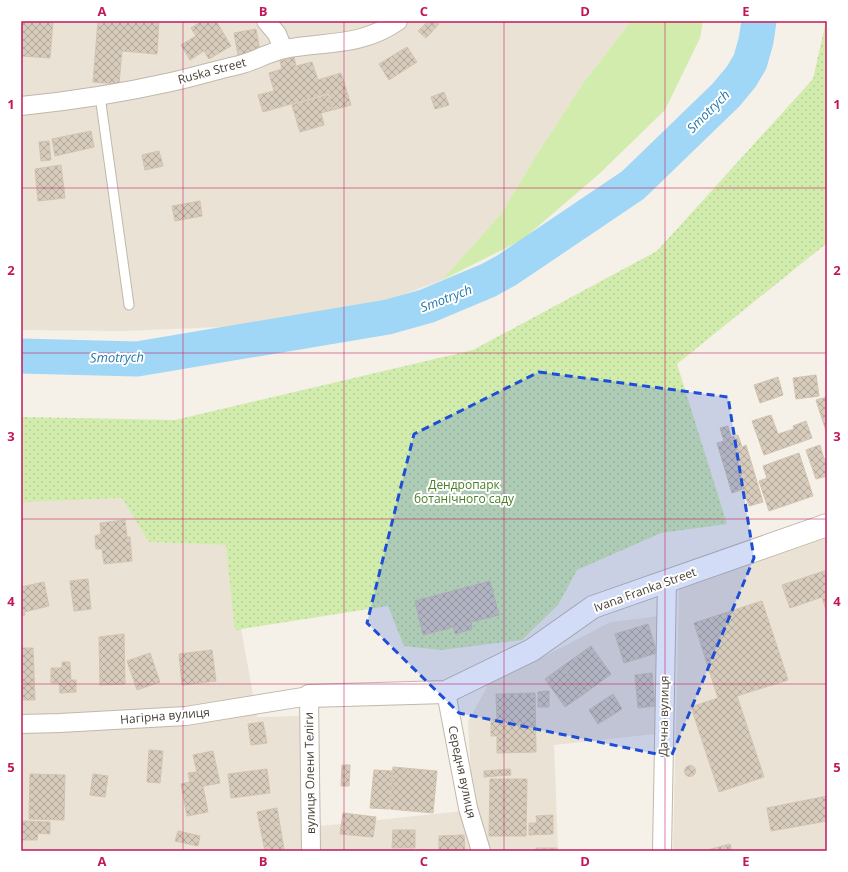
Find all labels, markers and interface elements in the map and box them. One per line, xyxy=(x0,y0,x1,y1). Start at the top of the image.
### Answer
text: A xyxy=(98,2,107,20)
text: B xyxy=(259,2,268,20)
text: C xyxy=(420,2,428,20)
text: D xyxy=(580,2,590,20)
text: E xyxy=(742,2,750,20)
street label: Ruska Street xyxy=(176,53,248,88)
water label: Smotrych xyxy=(683,86,733,136)
text: 1 xyxy=(7,95,15,113)
text: 1 xyxy=(833,95,841,113)
text: 2 xyxy=(7,261,15,279)
text: 2 xyxy=(833,261,841,279)
water label: Smotrych xyxy=(418,280,474,316)
water label: Smotrych xyxy=(90,348,144,366)
text: 3 xyxy=(7,427,15,445)
text: 3 xyxy=(833,427,841,445)
park label: Дендропарк ботанічного саду xyxy=(414,476,515,507)
street label: Ivana Franka Street xyxy=(591,563,698,616)
text: 4 xyxy=(7,592,15,610)
text: 4 xyxy=(833,592,841,610)
street label: Дачна вулиця xyxy=(654,675,673,757)
street label: Нагірна вулиця xyxy=(119,703,211,728)
street label: вулиця Олени Теліги xyxy=(300,712,319,834)
street label: Середня вулиця xyxy=(444,724,481,820)
text: 5 xyxy=(7,758,15,776)
text: 5 xyxy=(833,758,841,776)
text: A xyxy=(98,852,107,870)
text: B xyxy=(259,852,268,870)
text: C xyxy=(420,852,428,870)
text: D xyxy=(580,852,590,870)
text: E xyxy=(742,852,750,870)

